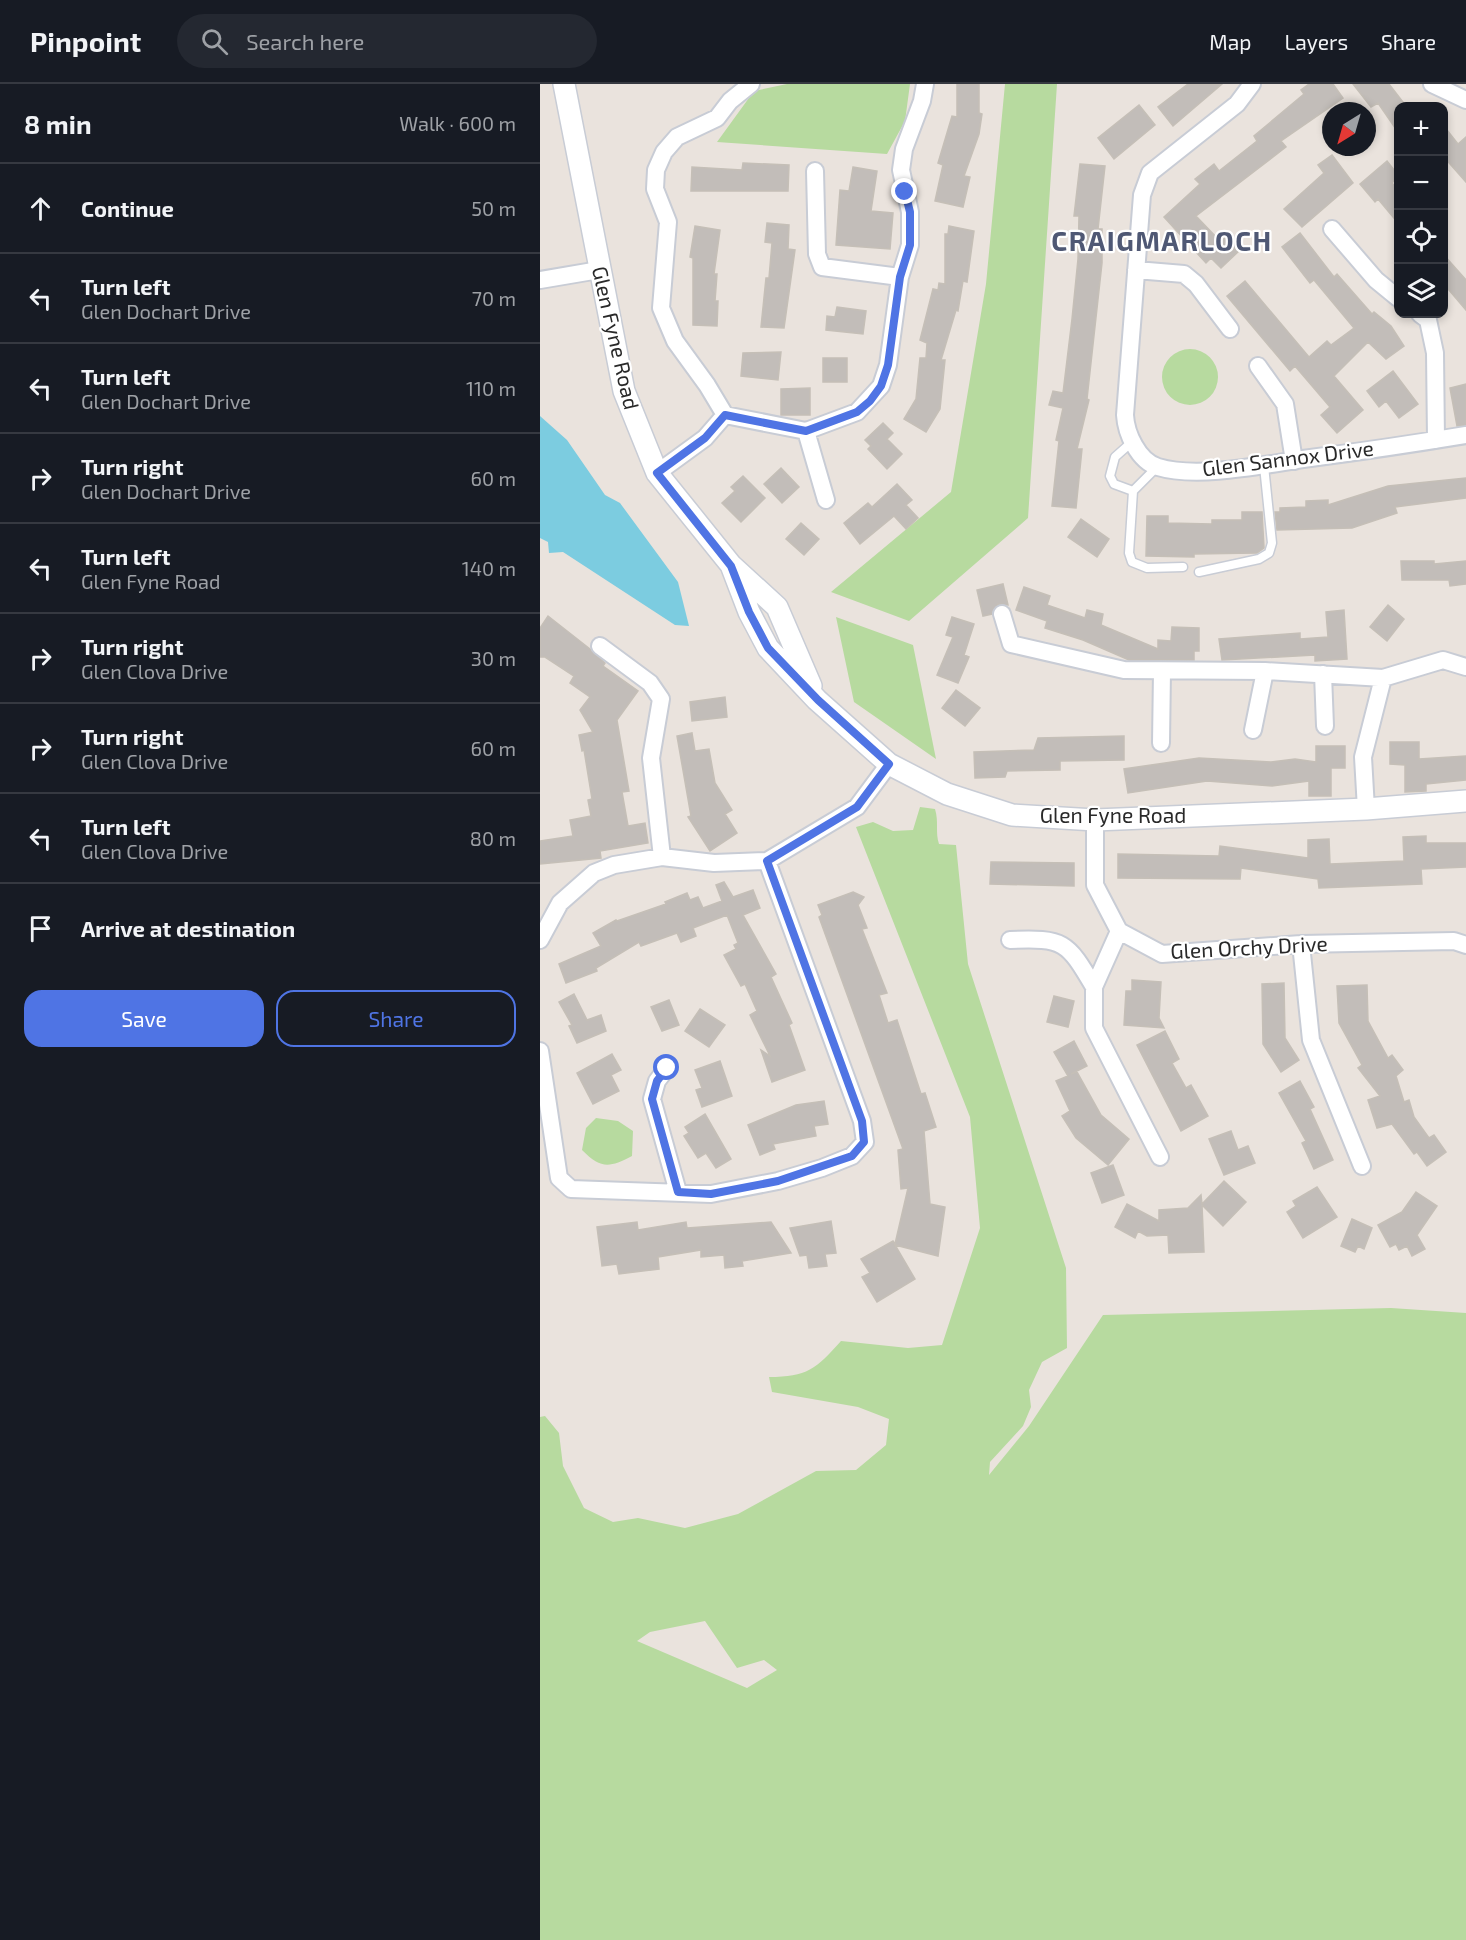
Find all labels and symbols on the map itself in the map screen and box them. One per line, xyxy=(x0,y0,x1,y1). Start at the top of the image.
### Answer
north arrow xyxy=(1322,102,1376,156)
route end xyxy=(891,178,917,204)
district label: CRAIGMARLOCH xyxy=(1051,224,1273,256)
street label: Glen Fyne Road xyxy=(588,263,645,412)
street label: Glen Sannox Drive xyxy=(1201,435,1375,480)
street label: Glen Fyne Road xyxy=(1040,802,1186,827)
street label: Glen Orchy Drive xyxy=(1170,930,1328,963)
route start xyxy=(653,1054,679,1080)

